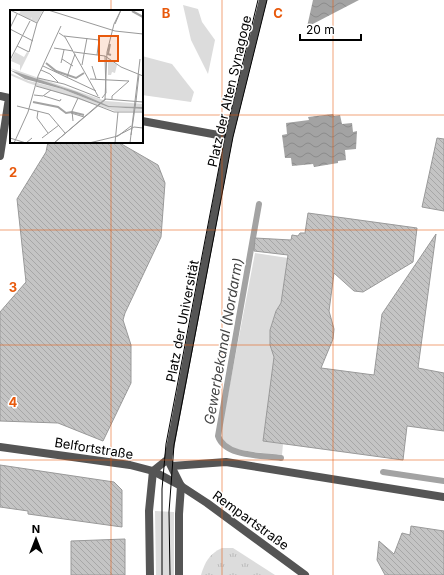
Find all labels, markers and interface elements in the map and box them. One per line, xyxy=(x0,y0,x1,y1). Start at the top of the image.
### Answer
text: B xyxy=(162,5,171,21)
text: C xyxy=(273,5,283,21)
inset map xyxy=(10,10,143,143)
street label: Platz der Alten Synagoge xyxy=(204,14,254,168)
scale bar xyxy=(300,16,361,42)
text: 20 m xyxy=(306,22,335,37)
text: 2 xyxy=(9,164,17,180)
water label: Gewerbekanal (Nordarm) xyxy=(200,256,246,426)
street label: Platz der Universität xyxy=(162,259,202,383)
text: 3 xyxy=(9,279,17,295)
text: 4 xyxy=(9,394,18,410)
street label: Belfortstraße xyxy=(53,434,135,462)
street label: Rempartstraße xyxy=(210,487,292,553)
north arrow xyxy=(16,519,56,559)
text: N xyxy=(32,522,40,536)

